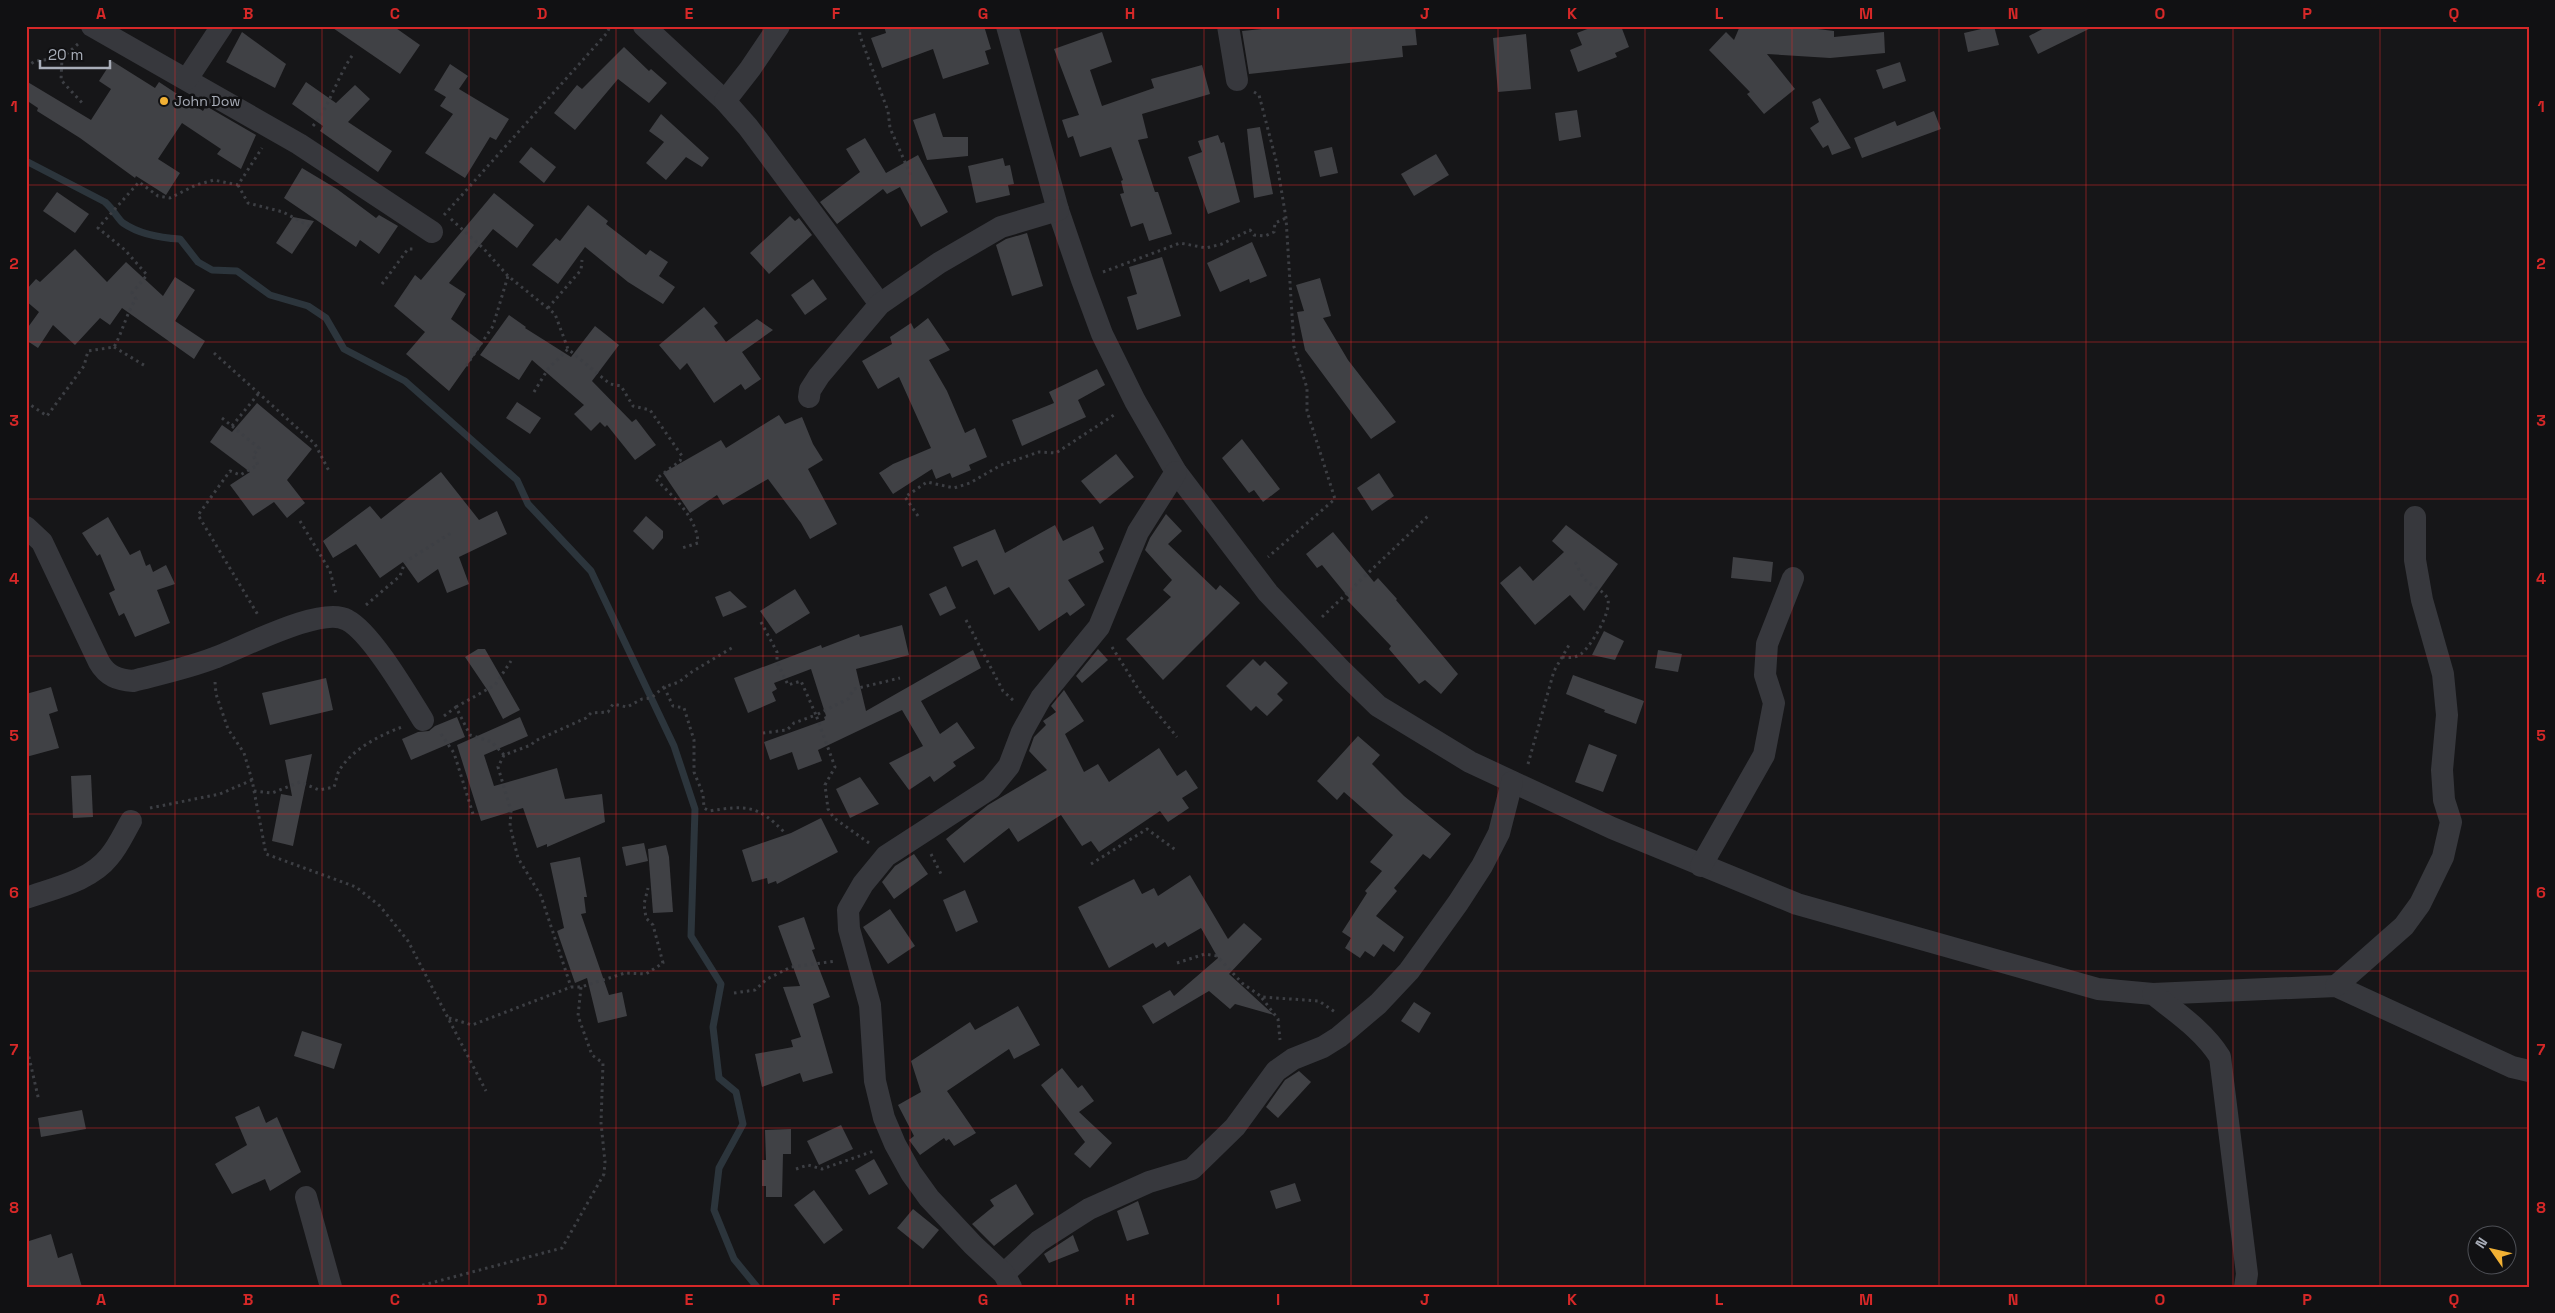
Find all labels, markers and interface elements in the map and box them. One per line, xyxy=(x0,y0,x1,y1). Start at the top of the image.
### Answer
text: A xyxy=(96,3,106,24)
text: B xyxy=(243,3,253,24)
text: C xyxy=(390,3,400,24)
text: D xyxy=(537,3,547,24)
text: E xyxy=(685,3,694,24)
text: F xyxy=(832,3,841,24)
text: G xyxy=(978,3,988,24)
text: H xyxy=(1125,3,1135,24)
text: I xyxy=(1276,3,1280,24)
text: J xyxy=(1420,3,1430,24)
text: K xyxy=(1567,3,1577,24)
text: L xyxy=(1715,3,1724,24)
text: M xyxy=(1859,3,1873,24)
text: N xyxy=(2008,3,2018,24)
text: O xyxy=(2155,3,2166,24)
text: P xyxy=(2302,3,2312,24)
text: Q xyxy=(2449,3,2460,24)
scale bar xyxy=(40,38,110,70)
text: 20 m xyxy=(48,45,83,64)
place label: John Dow xyxy=(174,92,240,110)
marker: John Dow xyxy=(158,95,170,107)
text: 1 xyxy=(10,96,18,117)
text: 1 xyxy=(2537,96,2545,117)
text: 2 xyxy=(9,253,19,274)
text: 2 xyxy=(2536,253,2546,274)
text: 3 xyxy=(9,410,19,431)
text: 3 xyxy=(2536,410,2546,431)
text: 4 xyxy=(9,568,19,589)
text: 4 xyxy=(2536,568,2546,589)
text: 5 xyxy=(9,725,19,746)
text: 5 xyxy=(2536,725,2546,746)
text: 6 xyxy=(9,882,19,903)
text: 6 xyxy=(2536,882,2546,903)
text: 7 xyxy=(10,1039,19,1060)
text: 7 xyxy=(2537,1039,2546,1060)
text: 8 xyxy=(9,1197,19,1218)
text: 8 xyxy=(2536,1197,2546,1218)
north arrow xyxy=(2468,1226,2518,1276)
text: N xyxy=(2471,1234,2491,1252)
text: A xyxy=(96,1289,106,1310)
text: B xyxy=(243,1289,253,1310)
text: C xyxy=(390,1289,400,1310)
text: D xyxy=(537,1289,547,1310)
text: E xyxy=(685,1289,694,1310)
text: F xyxy=(832,1289,841,1310)
text: G xyxy=(978,1289,988,1310)
text: H xyxy=(1125,1289,1135,1310)
text: I xyxy=(1276,1289,1280,1310)
text: J xyxy=(1420,1289,1430,1310)
text: K xyxy=(1567,1289,1577,1310)
text: L xyxy=(1715,1289,1724,1310)
text: M xyxy=(1859,1289,1873,1310)
text: N xyxy=(2008,1289,2018,1310)
text: O xyxy=(2155,1289,2166,1310)
text: P xyxy=(2302,1289,2312,1310)
text: Q xyxy=(2449,1289,2460,1310)

